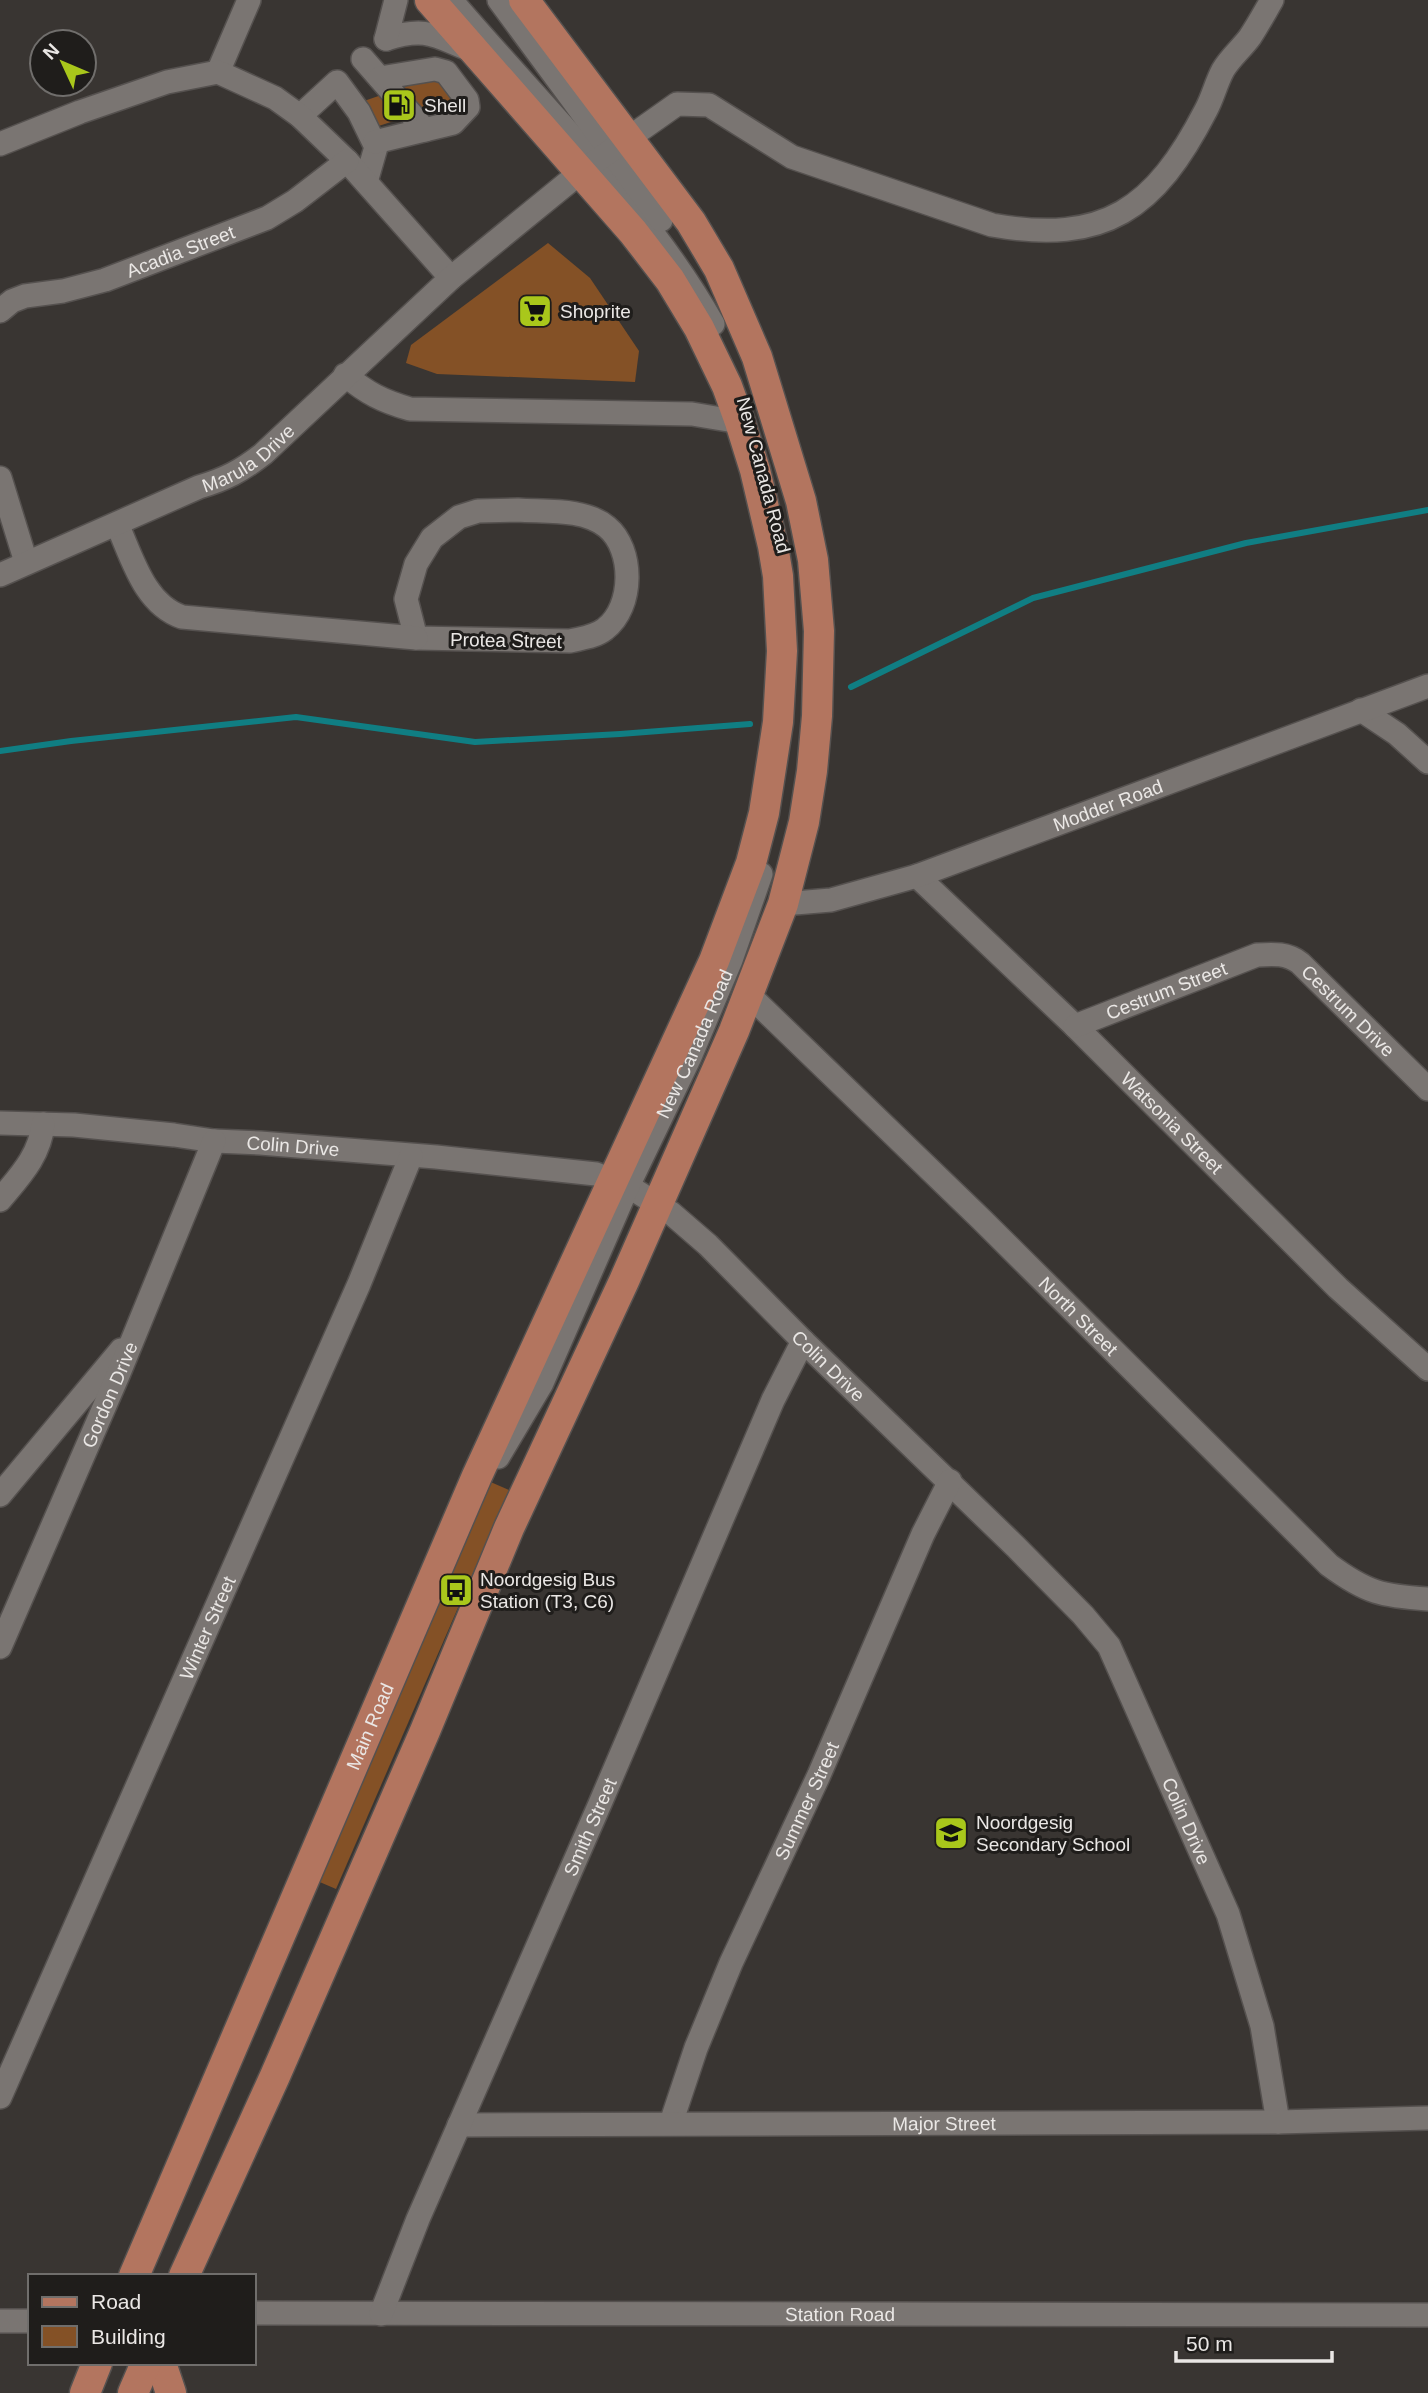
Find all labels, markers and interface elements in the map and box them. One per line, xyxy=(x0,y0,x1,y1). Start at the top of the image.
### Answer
north arrow xyxy=(28,28,98,98)
text: N xyxy=(39,39,63,64)
fuel station icon: Shell xyxy=(380,86,418,124)
place label: Shell xyxy=(424,95,466,116)
street label: Acadia Street xyxy=(123,221,238,282)
supermarket icon: Shoprite xyxy=(516,292,554,330)
place label: Shoprite xyxy=(560,301,631,322)
street label: New Canada Road xyxy=(733,395,794,555)
street label: Marula Drive xyxy=(199,420,299,496)
street label: Protea Street xyxy=(450,629,563,652)
street label: Modder Road xyxy=(1050,776,1166,835)
street label: Cestrum Street xyxy=(1103,958,1231,1024)
street label: Cestrum Drive xyxy=(1297,961,1399,1061)
street label: New Canada Road xyxy=(652,966,737,1122)
street label: Watsonia Street xyxy=(1117,1068,1227,1179)
street label: Colin Drive xyxy=(246,1132,340,1160)
street label: North Street xyxy=(1034,1273,1122,1360)
street label: Colin Drive xyxy=(788,1326,869,1406)
street label: Gordon Drive xyxy=(78,1339,142,1451)
place label: Noordgesig Bus Station (T3, C6) xyxy=(480,1569,615,1612)
bus stop icon: Noordgesig Bus Station (T3, C6) xyxy=(437,1571,475,1609)
street label: Winter Street xyxy=(176,1572,240,1683)
street label: Main Road xyxy=(342,1680,398,1773)
street label: Summer Street xyxy=(771,1738,843,1863)
street label: Smith Street xyxy=(560,1774,621,1879)
street label: Colin Drive xyxy=(1158,1774,1215,1868)
place label: Noordgesig Secondary School xyxy=(976,1812,1130,1855)
school or university icon: Noordgesig Secondary School xyxy=(932,1814,970,1852)
street label: Major Street xyxy=(892,2113,997,2134)
legend xyxy=(28,2274,256,2365)
text: Road xyxy=(91,2290,141,2313)
street label: Station Road xyxy=(785,2304,895,2325)
scale bar xyxy=(1176,2320,1332,2364)
text: Building xyxy=(91,2325,166,2348)
text: 50 m xyxy=(1186,2332,1233,2355)

